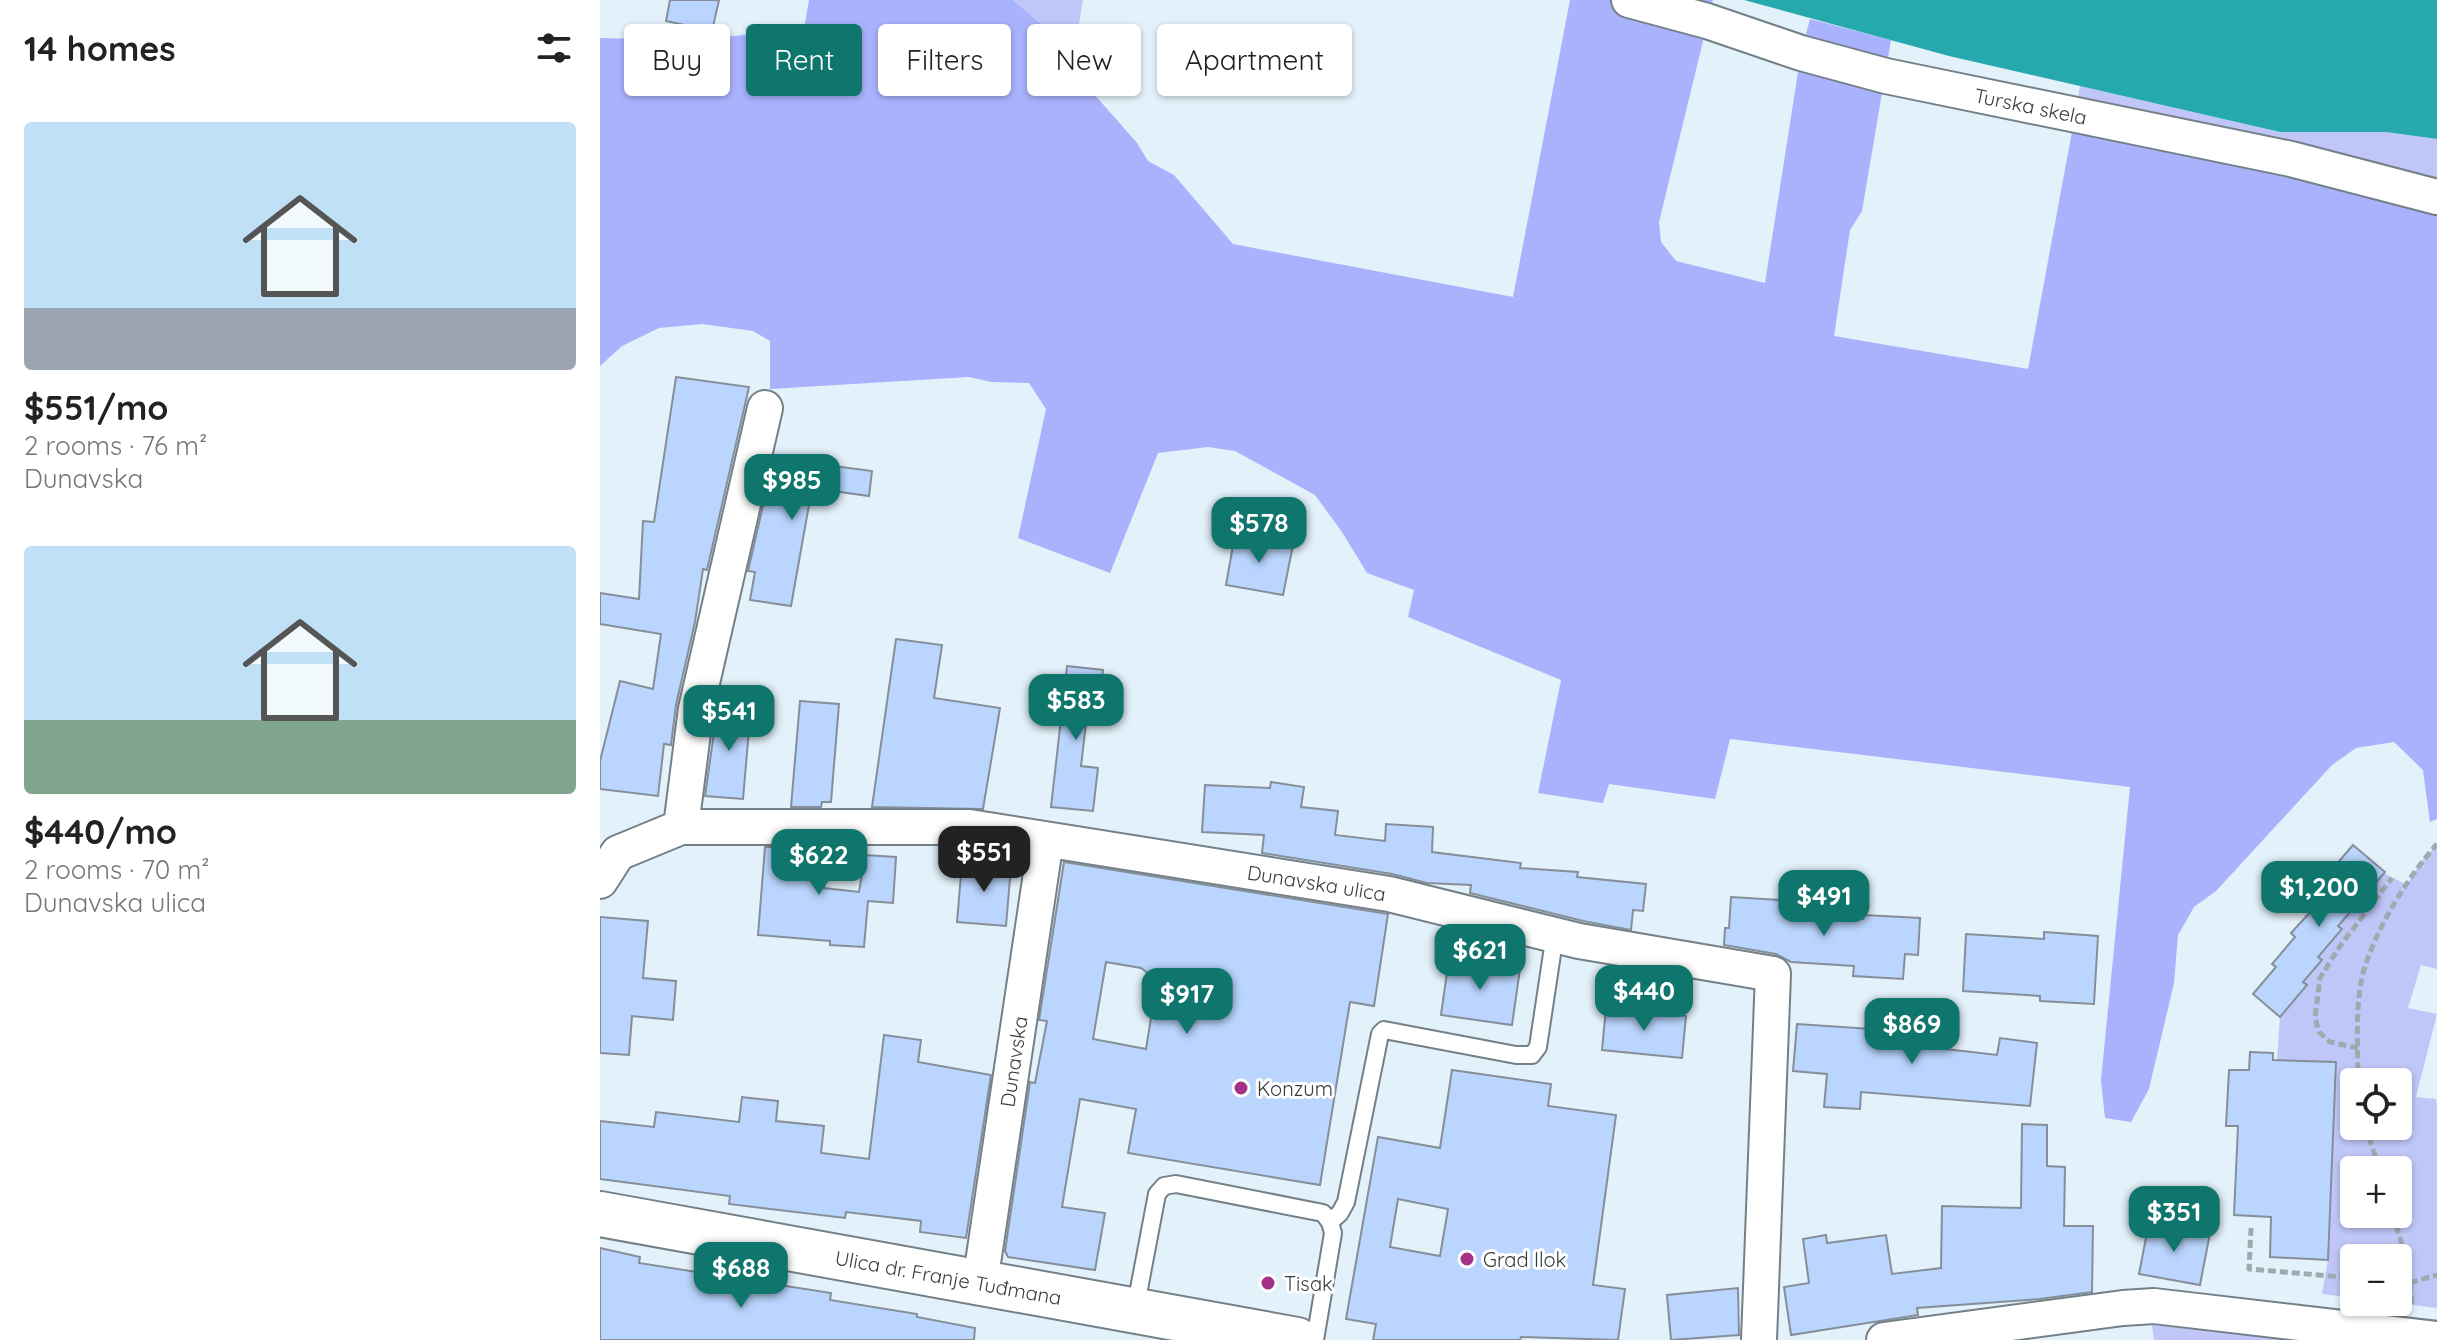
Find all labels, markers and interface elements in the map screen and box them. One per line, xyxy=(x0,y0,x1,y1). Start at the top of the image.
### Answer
chip: Buy xyxy=(624,24,730,96)
chip: Rent xyxy=(746,24,862,96)
chip: Filters xyxy=(878,24,1011,96)
chip: New xyxy=(1027,24,1141,96)
chip: Apartment xyxy=(1157,24,1352,96)
icon: filters xyxy=(532,26,576,70)
text: 14 homes xyxy=(24,27,176,70)
street label: Turska skela xyxy=(1972,82,2089,129)
icon: home xyxy=(228,174,372,318)
text: $551/mo xyxy=(24,386,169,429)
text: 2 rooms · 76 m² xyxy=(24,429,207,462)
pin: $985 xyxy=(745,454,839,522)
text: Dunavska xyxy=(24,462,143,495)
text: $985 xyxy=(762,463,822,496)
pin: $578 xyxy=(1212,497,1306,565)
text: $578 xyxy=(1229,506,1289,539)
icon: home xyxy=(228,598,372,742)
pin: $583 xyxy=(1029,674,1123,742)
text: $583 xyxy=(1047,683,1105,716)
pin: $541 xyxy=(682,685,776,753)
text: $541 xyxy=(701,694,757,727)
text: $440/mo xyxy=(24,810,177,853)
pin: $551 xyxy=(937,826,1031,894)
pin: $622 xyxy=(772,829,866,897)
text: $551 xyxy=(956,835,1012,868)
text: $622 xyxy=(789,838,849,871)
text: 2 rooms · 70 m² xyxy=(24,853,209,886)
street label: Dunavska ulica xyxy=(1245,859,1388,906)
pin: $1,200 xyxy=(2254,861,2384,929)
pin: $491 xyxy=(1777,870,1871,938)
text: $1,200 xyxy=(2279,870,2359,903)
text: $491 xyxy=(1796,879,1852,912)
text: Dunavska ulica xyxy=(24,886,206,919)
pin: $621 xyxy=(1433,924,1527,992)
text: $621 xyxy=(1453,933,1507,966)
pin: $440 xyxy=(1597,965,1691,1033)
pin: $917 xyxy=(1140,968,1234,1036)
text: $440 xyxy=(1613,974,1675,1007)
text: $917 xyxy=(1160,977,1214,1010)
pin: $869 xyxy=(1865,998,1959,1066)
text: $869 xyxy=(1883,1007,1941,1040)
street label: Dunavska xyxy=(994,1014,1032,1109)
map controls xyxy=(2340,1068,2412,1316)
button: locate xyxy=(2340,1068,2412,1140)
place label: Konzum xyxy=(1257,1076,1333,1101)
marker: Konzum xyxy=(1232,1079,1250,1097)
button: + xyxy=(2340,1156,2412,1228)
pin: $351 xyxy=(2127,1186,2221,1254)
text: $351 xyxy=(2147,1195,2201,1228)
pin: $688 xyxy=(694,1242,788,1310)
street label: Ulica dr. Franje Tuđmana xyxy=(833,1244,1064,1310)
button: − xyxy=(2340,1244,2412,1316)
place label: Grad Ilok xyxy=(1483,1247,1566,1272)
marker: Grad Ilok xyxy=(1458,1250,1476,1268)
text: $688 xyxy=(712,1251,770,1284)
place label: Tisak xyxy=(1284,1271,1333,1296)
marker: Tisak xyxy=(1259,1274,1277,1292)

